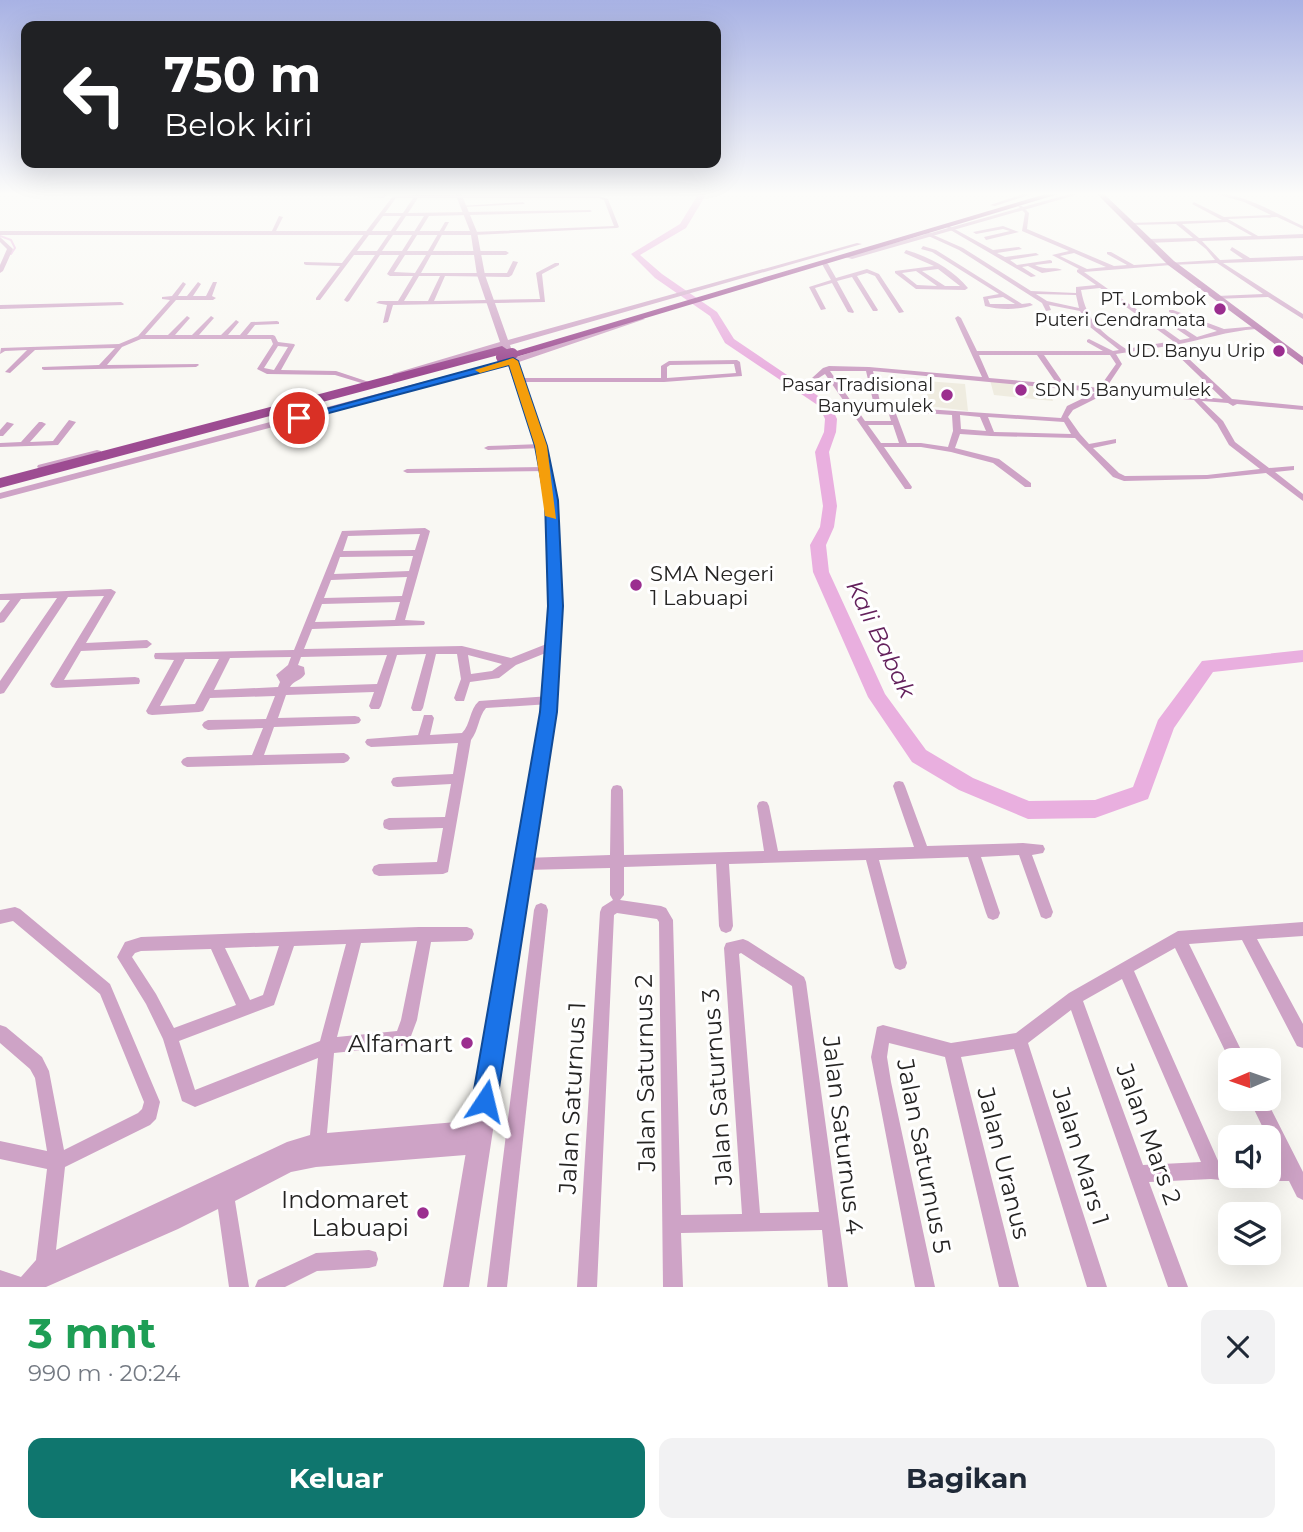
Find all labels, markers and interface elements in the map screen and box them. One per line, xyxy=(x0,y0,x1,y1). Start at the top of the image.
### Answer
text: 750 m xyxy=(164,45,321,104)
icon: left xyxy=(49,49,140,140)
text: Belok kiri xyxy=(164,105,313,144)
place label: PT. Lombok Puteri Cendramata xyxy=(1035,288,1206,331)
marker: PT. Lombok Puteri Cendramata xyxy=(1212,301,1228,317)
place label: UD. Banyu Urip xyxy=(1127,340,1265,362)
marker: UD. Banyu Urip xyxy=(1271,343,1287,359)
place label: Pasar Tradisional Banyumulek xyxy=(782,374,933,417)
place label: SDN 5 Banyumulek xyxy=(1035,379,1211,401)
marker: SDN 5 Banyumulek xyxy=(1013,382,1029,398)
marker: Pasar Tradisional Banyumulek xyxy=(939,387,955,403)
pin xyxy=(269,388,329,448)
icon: arrive xyxy=(280,399,318,437)
place label: SMA Negeri 1 Labuapi xyxy=(650,561,774,610)
water label: Kali Babak xyxy=(840,576,922,704)
marker: SMA Negeri 1 Labuapi xyxy=(628,577,644,593)
street label: Jalan Saturnus 2 xyxy=(629,974,661,1173)
street label: Jalan Saturnus 3 xyxy=(696,988,738,1187)
street label: Jalan Saturnus 1 xyxy=(552,1001,592,1196)
place label: Alfamart xyxy=(348,1029,453,1058)
street label: Jalan Saturnus 4 xyxy=(816,1033,870,1236)
marker: Alfamart xyxy=(459,1035,475,1051)
north arrow xyxy=(1218,1048,1281,1111)
map controls xyxy=(1218,1048,1281,1265)
street label: Jalan Saturnus 5 xyxy=(891,1055,957,1256)
street label: Jalan Mars 2 xyxy=(1110,1059,1188,1208)
position arrow xyxy=(448,1064,522,1138)
street label: Jalan Uranus xyxy=(971,1083,1037,1242)
street label: Jalan Mars 1 xyxy=(1046,1083,1116,1228)
button: sound xyxy=(1218,1125,1281,1188)
place label: Indomaret Labuapi xyxy=(281,1185,409,1242)
button: layers xyxy=(1218,1202,1281,1265)
marker: Indomaret Labuapi xyxy=(415,1205,431,1221)
text: 3 mnt xyxy=(28,1307,156,1359)
button: close xyxy=(1201,1310,1275,1384)
text: 990 m · 20:24 xyxy=(28,1359,180,1387)
button: Keluar xyxy=(28,1438,645,1518)
button: Bagikan xyxy=(659,1438,1275,1518)

